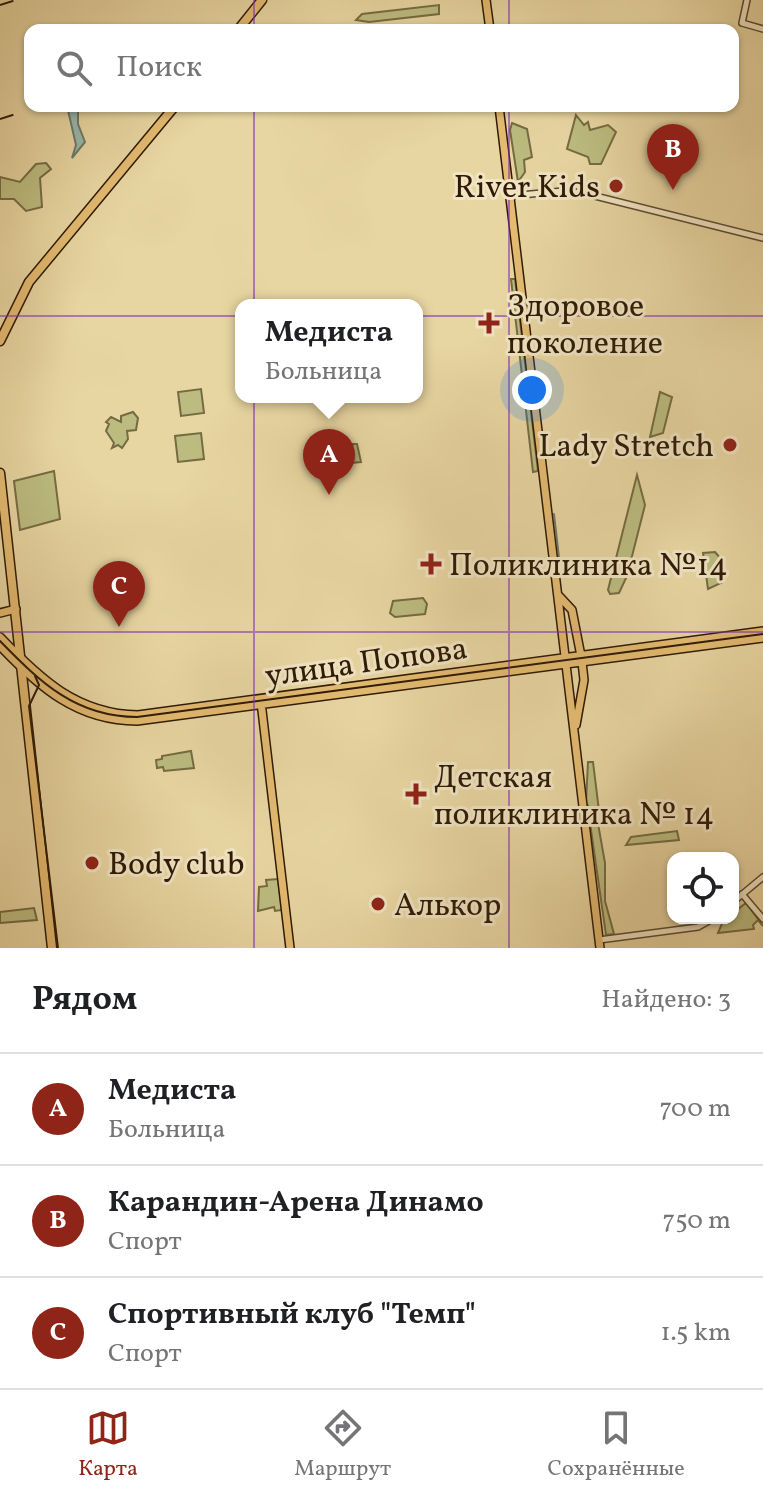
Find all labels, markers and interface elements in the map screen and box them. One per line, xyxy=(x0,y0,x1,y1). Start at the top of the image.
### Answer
search box xyxy=(24,24,739,112)
icon: search xyxy=(52,46,96,90)
text: Поиск xyxy=(116,47,202,89)
pin: B xyxy=(647,124,699,190)
place label: River Kids xyxy=(454,167,600,211)
marker: River Kids xyxy=(607,177,625,195)
place label: Здоровое поколение xyxy=(507,286,663,367)
popup xyxy=(235,299,423,403)
text: Медиста xyxy=(265,312,393,354)
marker: Здоровое поколение xyxy=(478,312,500,334)
text: Больница xyxy=(265,354,382,390)
your location xyxy=(512,370,552,410)
place label: Lady Stretch xyxy=(538,426,714,470)
pin: A xyxy=(303,429,355,495)
marker: Lady Stretch xyxy=(721,436,739,454)
place label: Поликлиника №14 xyxy=(449,545,728,589)
marker: Поликлиника №14 xyxy=(420,553,442,575)
pin: C xyxy=(93,561,145,627)
street label: улица Попова xyxy=(262,628,471,700)
place label: Детская поликлиника № 14 xyxy=(434,757,714,838)
marker: Детская поликлиника № 14 xyxy=(405,783,427,805)
place label: Body club xyxy=(108,844,244,888)
map controls xyxy=(667,852,739,924)
button: locate xyxy=(667,852,739,924)
marker: Body club xyxy=(83,854,101,872)
place label: Алькор xyxy=(394,885,501,929)
marker: Алькор xyxy=(369,895,387,913)
text: Рядом xyxy=(32,977,137,1024)
text: Найдено: 3 xyxy=(601,982,731,1018)
text: Медиста xyxy=(108,1070,236,1112)
text: A xyxy=(49,1091,67,1127)
text: 700 m xyxy=(659,1091,731,1127)
text: Больница xyxy=(108,1112,225,1148)
text: Карандин-Арена Динамо xyxy=(108,1182,484,1224)
text: B xyxy=(49,1203,67,1239)
text: 750 m xyxy=(663,1203,731,1239)
text: Спорт xyxy=(108,1224,182,1260)
text: Спортивный клуб "Темп" xyxy=(108,1294,476,1336)
text: C xyxy=(50,1315,66,1351)
text: 1.5 km xyxy=(660,1315,731,1351)
text: Спорт xyxy=(108,1336,182,1372)
tab: Карта xyxy=(78,1406,138,1485)
tab: Маршрут xyxy=(294,1406,391,1485)
tab: Сохранённые xyxy=(548,1406,685,1485)

